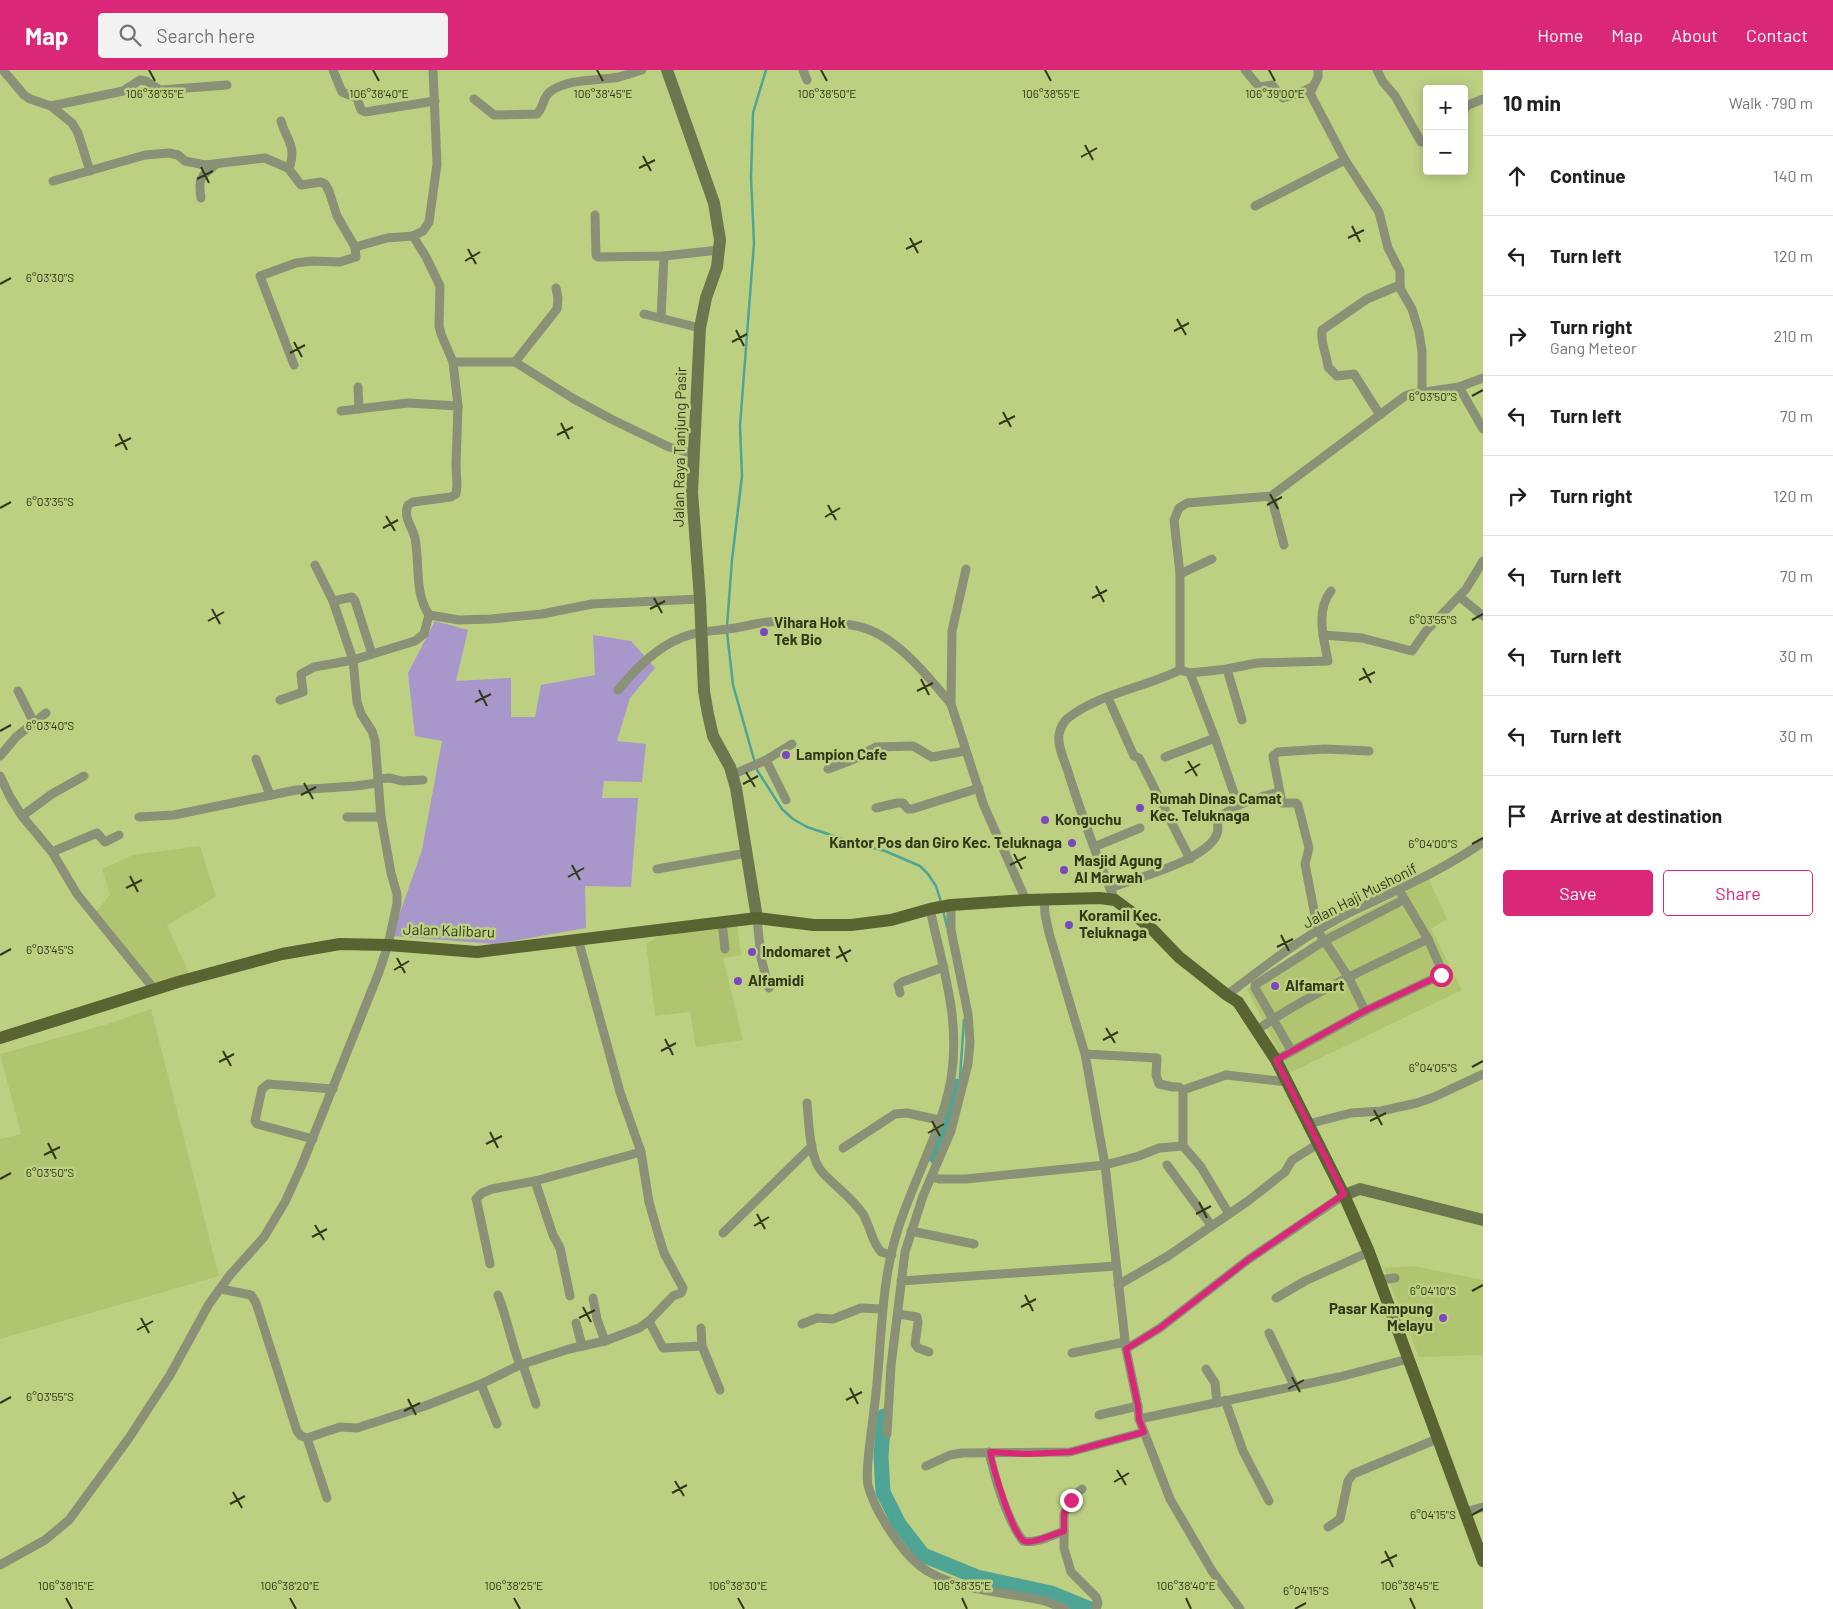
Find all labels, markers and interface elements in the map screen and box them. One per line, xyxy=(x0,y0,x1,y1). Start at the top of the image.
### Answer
search box xyxy=(98,13,448,58)
text: Map xyxy=(25,21,68,50)
icon: search xyxy=(116,21,144,49)
text: Search here xyxy=(156,24,255,47)
text: Home xyxy=(1537,24,1583,46)
text: Map xyxy=(1611,24,1643,46)
text: About xyxy=(1671,24,1718,46)
text: Contact xyxy=(1746,24,1808,46)
map controls xyxy=(1423,85,1468,175)
button: + xyxy=(1423,85,1468,130)
text: 106°38'35"E xyxy=(126,86,184,100)
text: 106°38'40"E xyxy=(349,86,409,100)
text: 106°38'45"E xyxy=(574,86,632,100)
text: 106°38'50"E xyxy=(797,86,857,100)
text: 106°38'55"E xyxy=(1022,86,1080,100)
text: 106°39'00"E xyxy=(1245,86,1305,100)
text: 10 min xyxy=(1503,90,1561,115)
text: Walk · 790 m xyxy=(1729,93,1813,112)
button: − xyxy=(1423,130,1468,175)
icon: ahead xyxy=(1503,162,1531,190)
text: Continue xyxy=(1550,164,1626,187)
text: 140 m xyxy=(1773,166,1813,185)
icon: left xyxy=(1503,242,1531,270)
text: Turn left xyxy=(1550,244,1621,267)
text: 120 m xyxy=(1773,246,1813,265)
text: 6°03'30"S xyxy=(26,270,74,284)
text: Turn right xyxy=(1550,315,1632,338)
icon: right xyxy=(1503,322,1531,350)
text: 210 m xyxy=(1774,326,1813,345)
text: Gang Meteor xyxy=(1550,338,1637,357)
street label: Jalan Raya Tanjung Pasir xyxy=(669,366,689,527)
text: 6°03'50"S xyxy=(1409,389,1457,403)
icon: left xyxy=(1503,402,1531,430)
text: Turn left xyxy=(1550,404,1621,427)
text: 70 m xyxy=(1780,406,1813,425)
icon: right xyxy=(1503,482,1531,510)
text: Turn right xyxy=(1550,484,1632,507)
text: 120 m xyxy=(1773,486,1813,505)
text: 6°03'35"S xyxy=(26,494,74,508)
icon: left xyxy=(1503,562,1531,590)
text: Turn left xyxy=(1550,564,1621,587)
text: 70 m xyxy=(1780,566,1813,585)
text: 6°03'55"S xyxy=(1409,612,1457,626)
place label: Vihara Hok Tek Bio xyxy=(774,613,846,648)
marker: Vihara Hok Tek Bio xyxy=(758,626,770,638)
icon: left xyxy=(1503,642,1531,670)
text: Turn left xyxy=(1550,644,1621,667)
text: 30 m xyxy=(1779,646,1813,665)
text: 6°03'40"S xyxy=(26,718,74,732)
icon: left xyxy=(1503,722,1531,750)
text: Turn left xyxy=(1550,724,1621,747)
text: 30 m xyxy=(1779,726,1813,745)
place label: Lampion Cafe xyxy=(796,745,887,763)
marker: Lampion Cafe xyxy=(780,749,792,761)
place label: Rumah Dinas Camat Kec. Teluknaga xyxy=(1150,789,1282,824)
marker: Rumah Dinas Camat Kec. Teluknaga xyxy=(1134,802,1146,814)
icon: arrive xyxy=(1503,802,1531,830)
text: Arrive at destination xyxy=(1550,804,1722,827)
place label: Konguchu xyxy=(1055,810,1121,828)
marker: Konguchu xyxy=(1039,814,1051,826)
place label: Kantor Pos dan Giro Kec. Teluknaga xyxy=(829,833,1062,851)
text: 6°04'00"S xyxy=(1408,836,1458,850)
marker: Kantor Pos dan Giro Kec. Teluknaga xyxy=(1066,837,1078,849)
place label: Masjid Agung Al Marwah xyxy=(1074,851,1162,886)
street label: Jalan Haji Mushonif xyxy=(1299,859,1420,932)
marker: Masjid Agung Al Marwah xyxy=(1058,864,1070,876)
button: Save xyxy=(1503,870,1653,916)
button: Share xyxy=(1663,870,1813,916)
place label: Koramil Kec. Teluknaga xyxy=(1079,906,1162,941)
street label: Jalan Kalibaru xyxy=(403,919,495,941)
marker: Koramil Kec. Teluknaga xyxy=(1063,919,1075,931)
text: 6°03'45"S xyxy=(26,942,74,956)
place label: Indomaret xyxy=(762,942,831,960)
marker: Indomaret xyxy=(746,946,758,958)
route start xyxy=(1430,964,1453,987)
place label: Alfamidi xyxy=(748,971,804,989)
marker: Alfamidi xyxy=(732,975,744,987)
place label: Alfamart xyxy=(1285,976,1345,994)
marker: Alfamart xyxy=(1269,980,1281,992)
text: 6°04'05"S xyxy=(1409,1060,1457,1074)
text: 6°03'50"S xyxy=(26,1165,74,1179)
text: 6°04'10"S xyxy=(1410,1283,1456,1297)
place label: Pasar Kampung Melayu xyxy=(1329,1299,1433,1334)
marker: Pasar Kampung Melayu xyxy=(1437,1312,1449,1324)
text: 6°03'55"S xyxy=(26,1389,74,1403)
route end xyxy=(1060,1489,1083,1512)
text: 6°04'15"S xyxy=(1410,1507,1456,1521)
text: 106°38'15"E xyxy=(38,1578,94,1592)
text: 106°38'20"E xyxy=(260,1578,320,1592)
text: 106°38'25"E xyxy=(485,1578,543,1592)
text: 106°38'30"E xyxy=(708,1578,768,1592)
text: 106°38'35"E xyxy=(933,1578,991,1592)
text: 106°38'40"E xyxy=(1156,1578,1216,1592)
text: 106°38'45"E xyxy=(1381,1578,1439,1592)
text: 6°04'15"S xyxy=(1283,1583,1329,1597)

